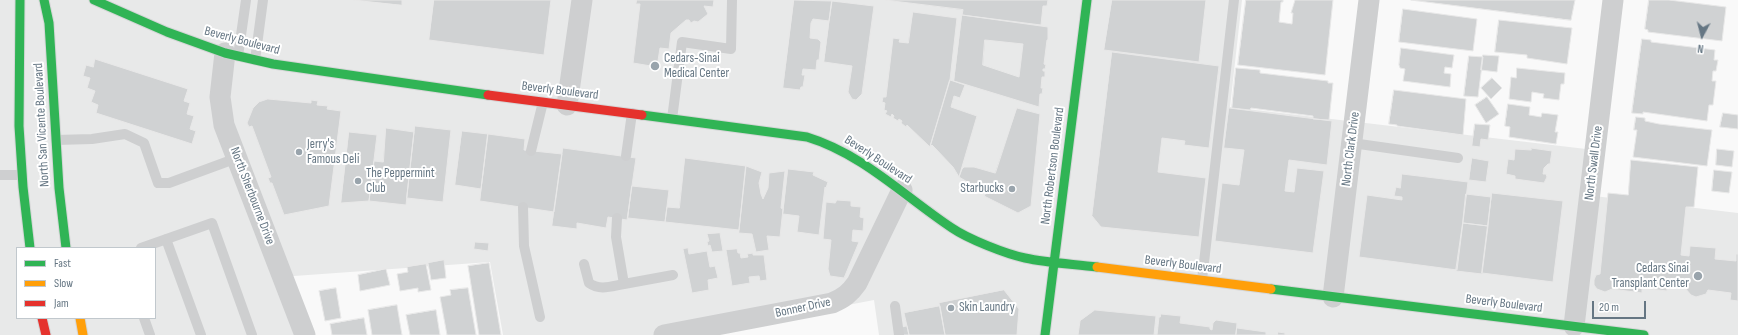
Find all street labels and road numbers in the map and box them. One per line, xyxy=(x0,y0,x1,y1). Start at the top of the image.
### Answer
street label: Beverly Boulevard xyxy=(203,23,281,59)
street label: North San Vicente Boulevard xyxy=(31,63,53,187)
street label: Beverly Boulevard xyxy=(521,79,599,103)
street label: North Robertson Boulevard xyxy=(1038,107,1068,225)
street label: North Clark Drive xyxy=(1339,111,1363,187)
street label: North Swall Drive xyxy=(1582,125,1606,201)
street label: Beverly Boulevard xyxy=(841,132,915,188)
street label: North Sherbourne Drive xyxy=(226,145,278,247)
street label: Beverly Boulevard xyxy=(1144,253,1222,277)
street label: Beverly Boulevard xyxy=(1465,292,1543,316)
street label: Bonner Drive xyxy=(774,295,832,321)

